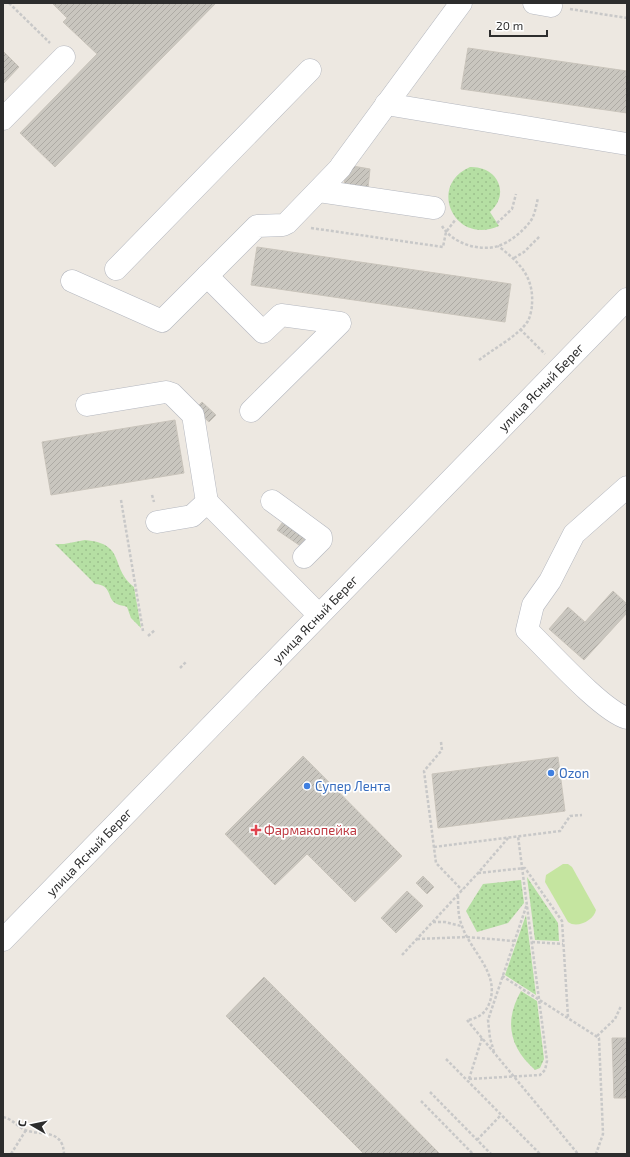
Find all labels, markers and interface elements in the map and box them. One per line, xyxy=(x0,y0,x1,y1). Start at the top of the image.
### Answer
scale bar xyxy=(490,12,547,38)
text: 20 m xyxy=(496,18,523,32)
street label: улица Ясный Берег xyxy=(495,340,587,434)
street label: улица Ясный Берег xyxy=(269,572,361,666)
place label: Ozon xyxy=(559,765,589,781)
marker: Ozon xyxy=(546,768,556,778)
place label: Супер Лента xyxy=(315,778,391,794)
marker: Супер Лента xyxy=(302,781,312,791)
street label: улица Ясный Берег xyxy=(43,805,135,899)
place label: Фармакопейка xyxy=(264,822,357,838)
marker: Фармакопейка xyxy=(251,825,261,835)
north arrow xyxy=(12,1105,52,1145)
text: С xyxy=(15,1119,29,1128)

